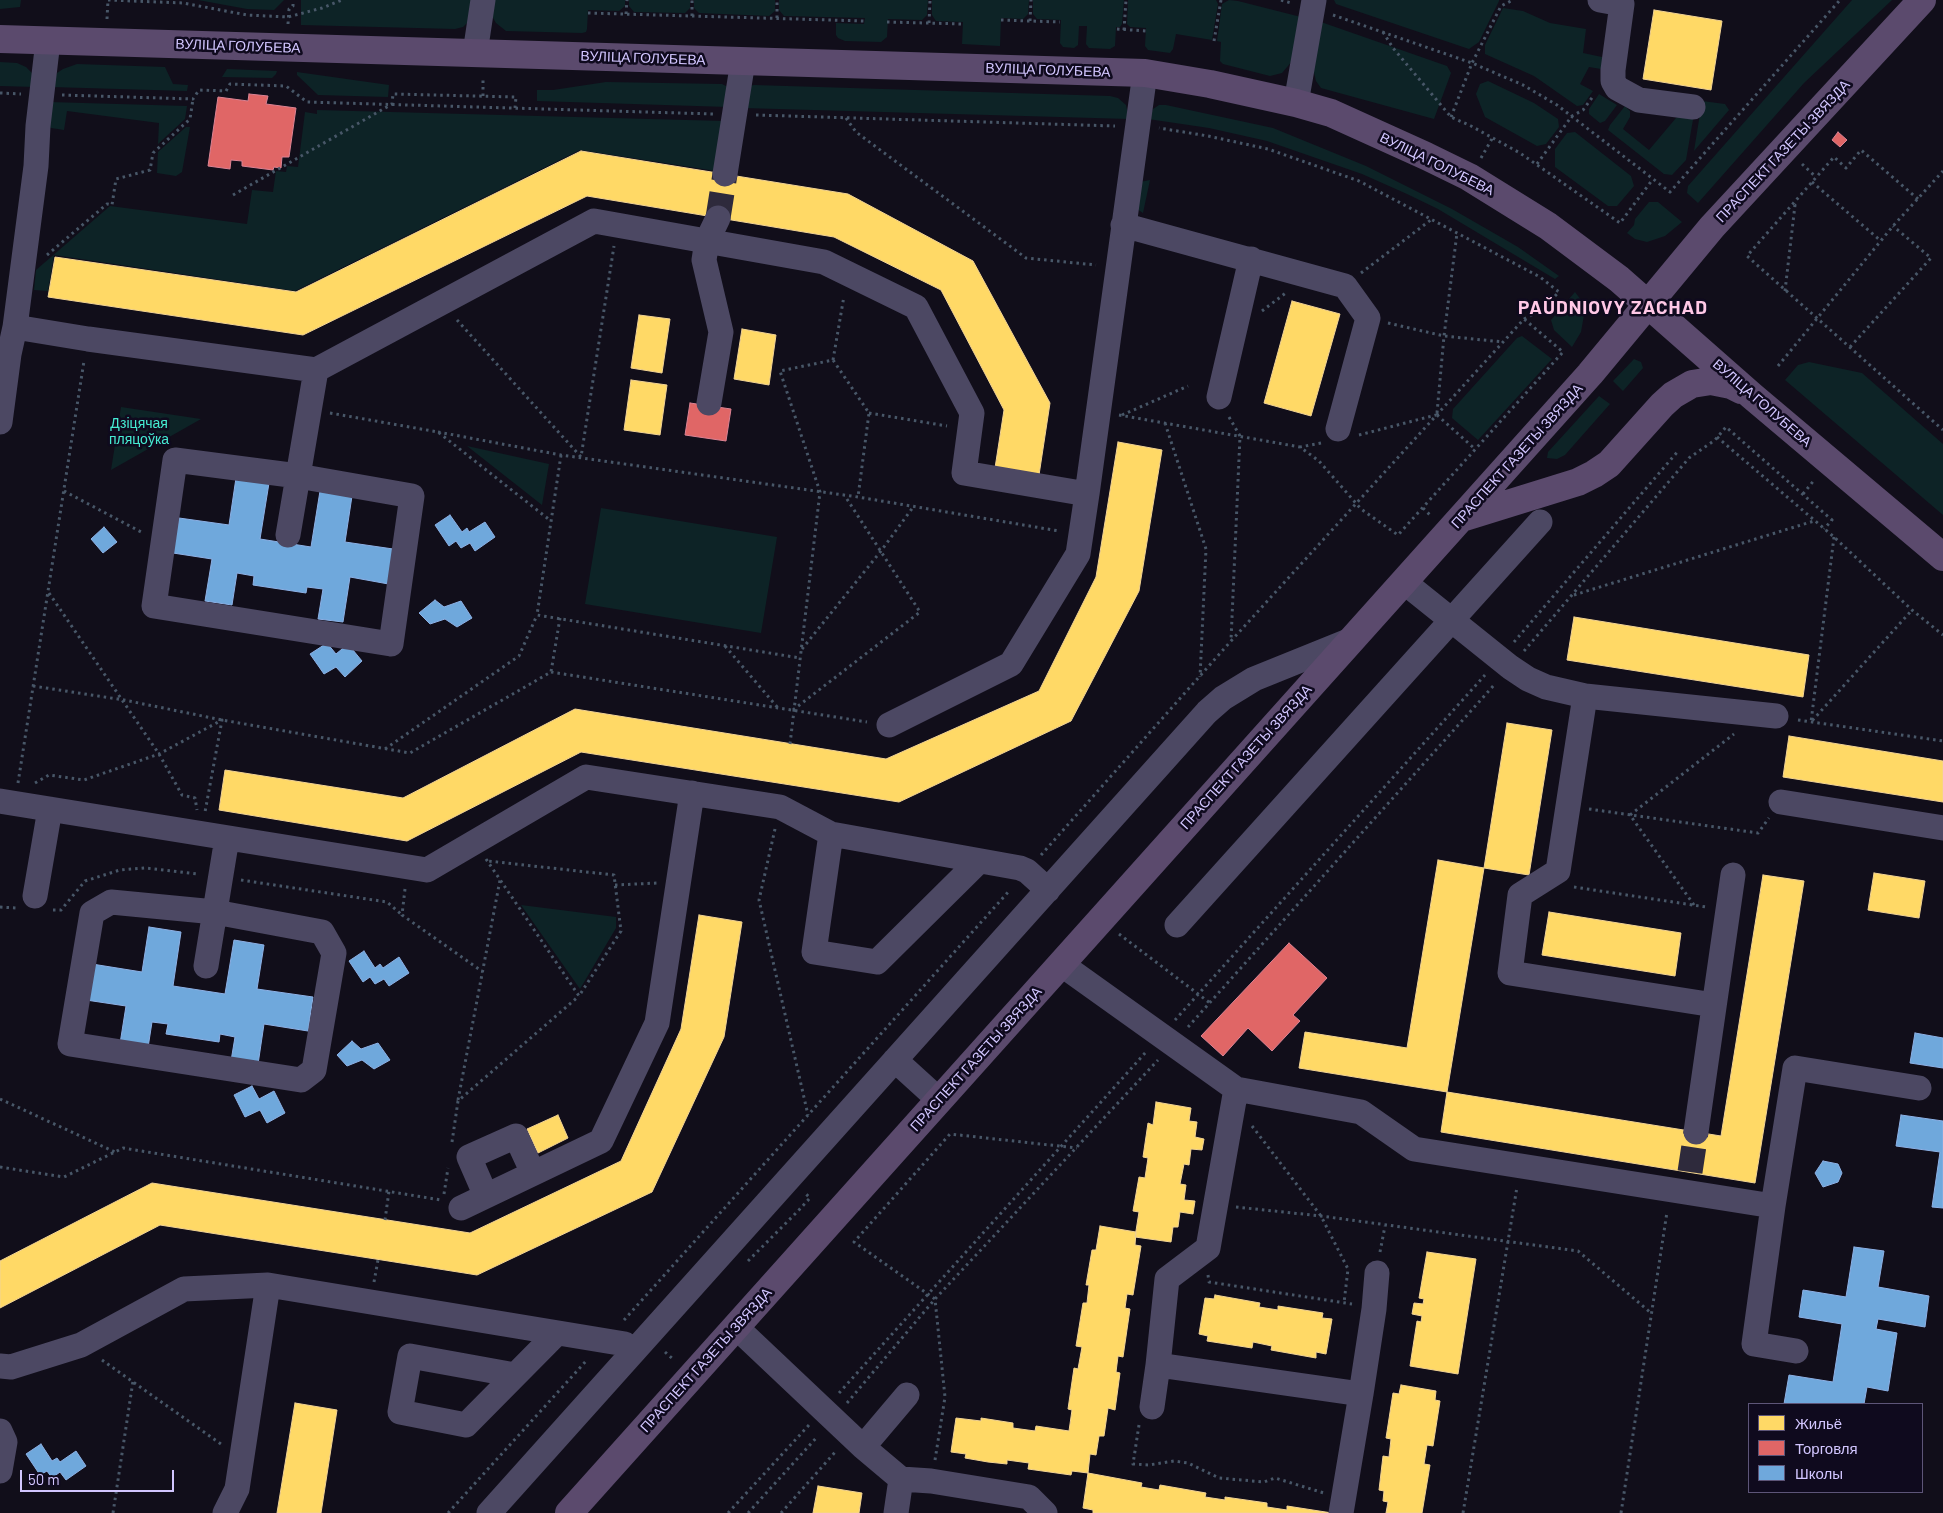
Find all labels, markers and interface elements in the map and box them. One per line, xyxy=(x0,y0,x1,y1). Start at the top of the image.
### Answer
street label: ВУЛІЦА ГОЛУБЕВА xyxy=(175,35,301,57)
street label: ВУЛІЦА ГОЛУБЕВА xyxy=(580,47,706,69)
street label: ВУЛІЦА ГОЛУБЕВА xyxy=(985,59,1111,81)
street label: ПРАСПЕКТ ГАЗЕТЫ ЗВЯЗДА xyxy=(1713,76,1853,226)
street label: ВУЛІЦА ГОЛУБЕВА xyxy=(1377,129,1497,199)
district label: PAŬDNIOVY ZACHAD xyxy=(1516,297,1710,319)
street label: ВУЛІЦА ГОЛУБЕВА xyxy=(1709,356,1815,450)
street label: ПРАСПЕКТ ГАЗЕТЫ ЗВЯЗДА xyxy=(1448,380,1586,532)
park label: Дзіцячая пляцоўка xyxy=(109,415,169,448)
street label: ПРАСПЕКТ ГАЗЕТЫ ЗВЯЗДА xyxy=(1177,681,1315,833)
street label: ПРАСПЕКТ ГАЗЕТЫ ЗВЯЗДА xyxy=(907,983,1045,1135)
street label: ПРАСПЕКТ ГАЗЕТЫ ЗВЯЗДА xyxy=(637,1284,775,1436)
legend xyxy=(1748,1403,1923,1493)
text: Жильё xyxy=(1795,1414,1842,1432)
text: Торговля xyxy=(1795,1439,1858,1457)
scale bar xyxy=(22,1460,176,1492)
text: Школы xyxy=(1795,1464,1843,1482)
text: 50 m xyxy=(28,1470,60,1488)

